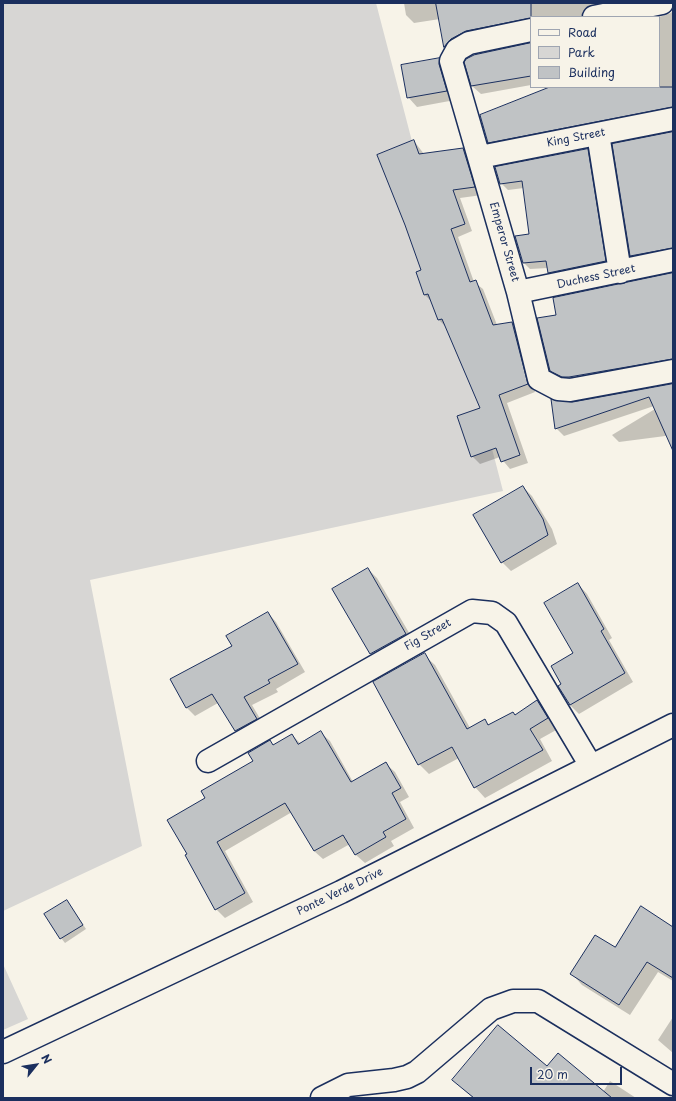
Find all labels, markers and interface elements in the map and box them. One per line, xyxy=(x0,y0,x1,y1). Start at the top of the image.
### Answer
legend xyxy=(530,16,660,88)
text: Road xyxy=(568,23,597,41)
text: Park xyxy=(568,43,595,61)
text: Building xyxy=(568,63,615,81)
street label: King Street xyxy=(546,126,606,150)
street label: Emperor Street xyxy=(486,201,522,283)
street label: Duchess Street xyxy=(555,262,637,292)
street label: Fig Street xyxy=(402,616,454,654)
street label: Ponte Verde Drive xyxy=(295,865,385,919)
north arrow xyxy=(16,1045,56,1085)
text: N xyxy=(37,1051,56,1067)
scale bar xyxy=(532,1059,624,1085)
text: 20 m xyxy=(537,1065,568,1083)

